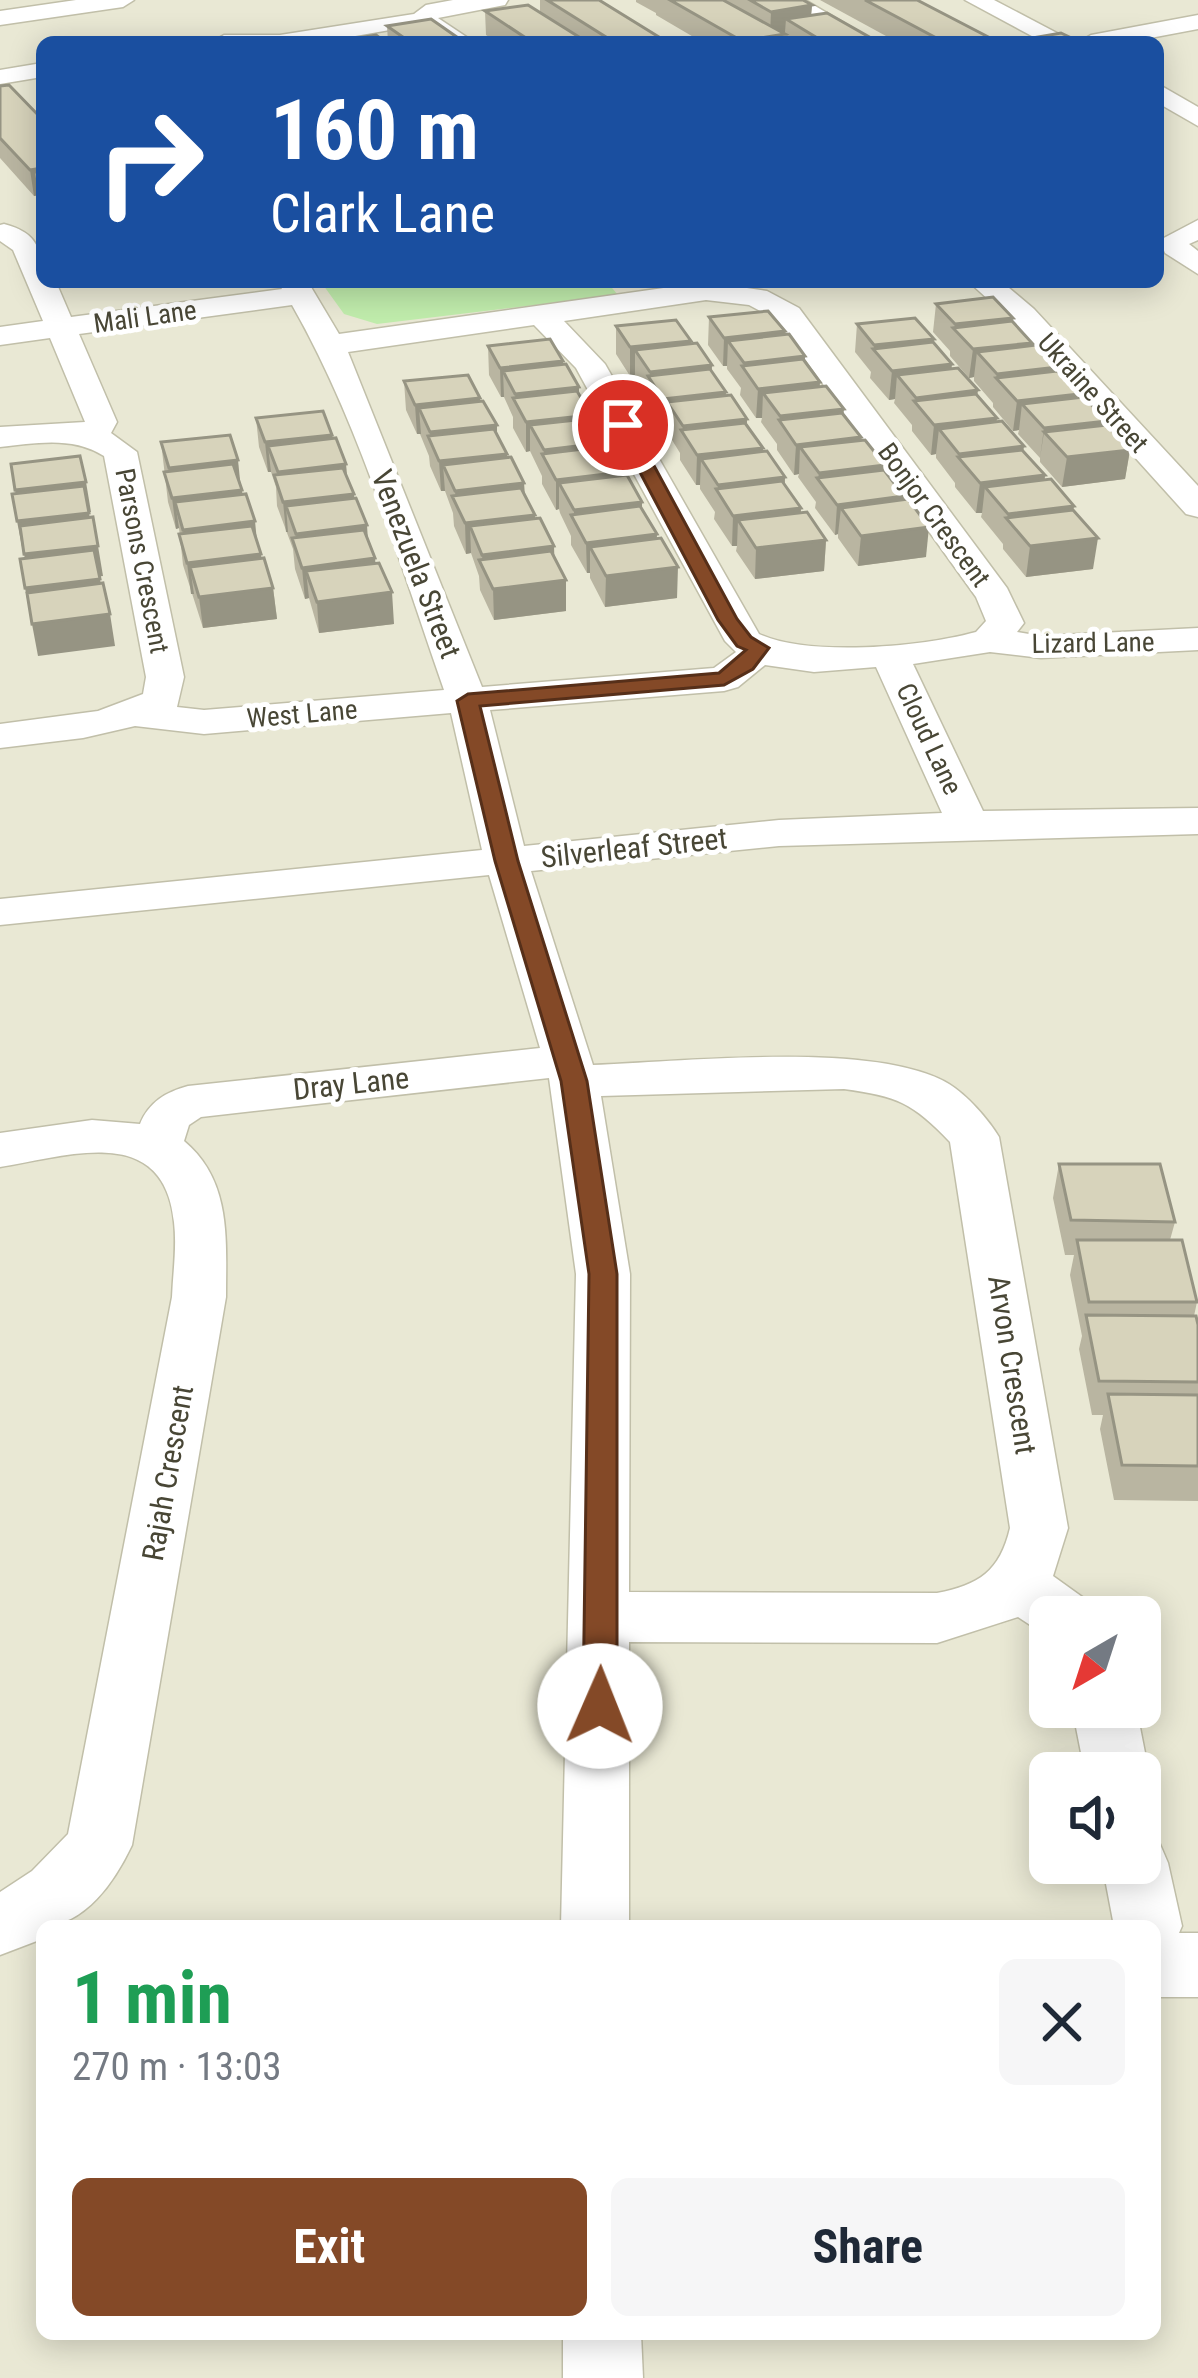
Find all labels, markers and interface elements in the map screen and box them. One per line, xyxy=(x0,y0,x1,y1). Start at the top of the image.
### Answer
text: 160 m xyxy=(270,81,479,180)
icon: right xyxy=(72,84,228,240)
text: Clark Lane xyxy=(270,182,495,245)
street label: Mali Lane xyxy=(92,294,198,340)
street label: Ukraine Street xyxy=(1031,327,1155,459)
pin xyxy=(572,374,674,476)
icon: arrive xyxy=(590,392,656,458)
street label: Bonjor Crescent xyxy=(871,437,997,593)
street label: Venezuela Street xyxy=(364,465,468,663)
street label: Parsons Crescent xyxy=(108,466,176,656)
street label: Lizard Lane xyxy=(1031,626,1155,660)
street label: Cloud Lane xyxy=(889,678,969,800)
street label: West Lane xyxy=(245,693,359,735)
street label: Silverleaf Street xyxy=(539,820,729,875)
street label: Dray Lane xyxy=(291,1060,411,1107)
street label: Arvon Crescent xyxy=(981,1273,1044,1457)
street label: Rajah Crescent xyxy=(135,1382,200,1563)
north arrow xyxy=(1029,1596,1161,1728)
map controls xyxy=(1029,1596,1161,1884)
position arrow xyxy=(537,1643,663,1769)
button: sound xyxy=(1029,1752,1161,1884)
text: 1 min xyxy=(72,1956,232,2041)
button: close xyxy=(999,1959,1125,2085)
text: 270 m · 13:03 xyxy=(72,2044,282,2090)
button: Exit xyxy=(72,2178,587,2316)
button: Share xyxy=(611,2178,1125,2316)

